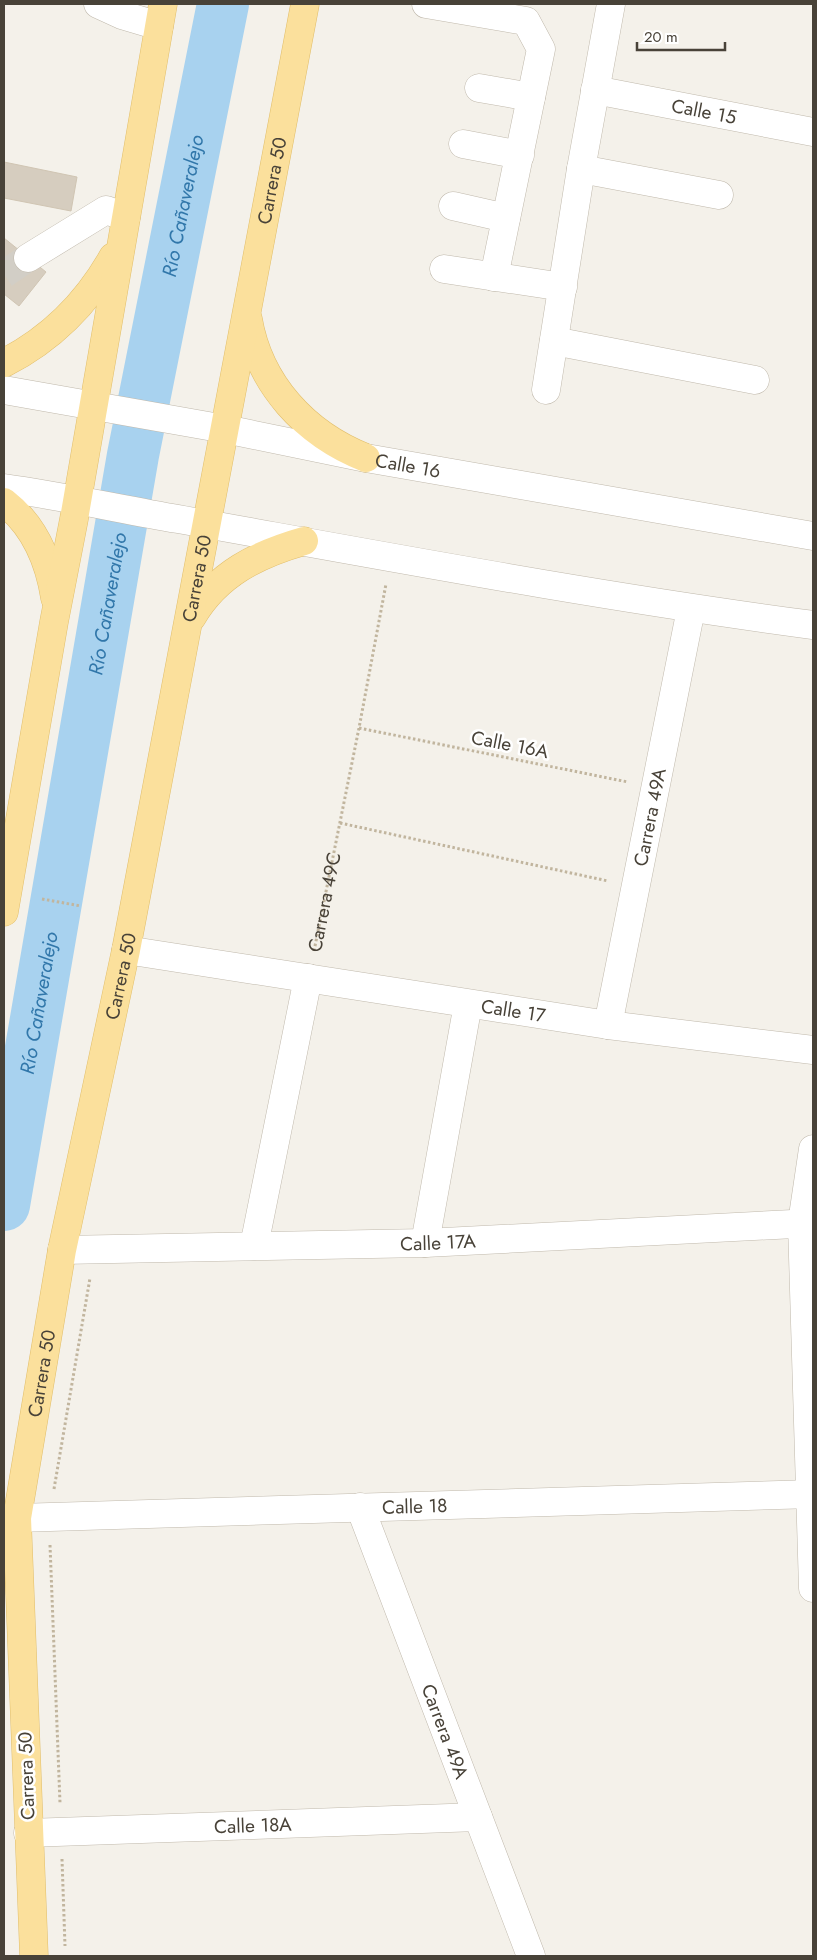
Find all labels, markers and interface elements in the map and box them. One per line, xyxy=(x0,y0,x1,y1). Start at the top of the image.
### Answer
scale bar xyxy=(637,20,724,52)
text: 20 m xyxy=(644,26,678,48)
street label: Calle 15 xyxy=(669,92,739,131)
water label: Río Cañaveralejo xyxy=(155,132,212,279)
street label: Carrera 50 xyxy=(251,135,294,226)
street label: Calle 16 xyxy=(373,447,443,485)
water label: Río Cañaveralejo xyxy=(81,530,134,677)
street label: Carrera 50 xyxy=(175,533,218,624)
street label: Calle 16A xyxy=(469,724,551,765)
street label: Carrera 49A xyxy=(627,765,673,869)
street label: Carrera 49C xyxy=(301,850,348,954)
water label: Río Cañaveralejo xyxy=(13,929,66,1076)
street label: Carrera 50 xyxy=(98,931,143,1022)
street label: Calle 17 xyxy=(479,992,547,1029)
street label: Calle 17A xyxy=(400,1227,477,1257)
street label: Carrera 50 xyxy=(21,1328,62,1419)
street label: Calle 18 xyxy=(382,1492,448,1521)
street label: Carrera 49A xyxy=(415,1680,475,1783)
street label: Carrera 50 xyxy=(11,1731,42,1821)
street label: Calle 18A xyxy=(214,1811,293,1840)

